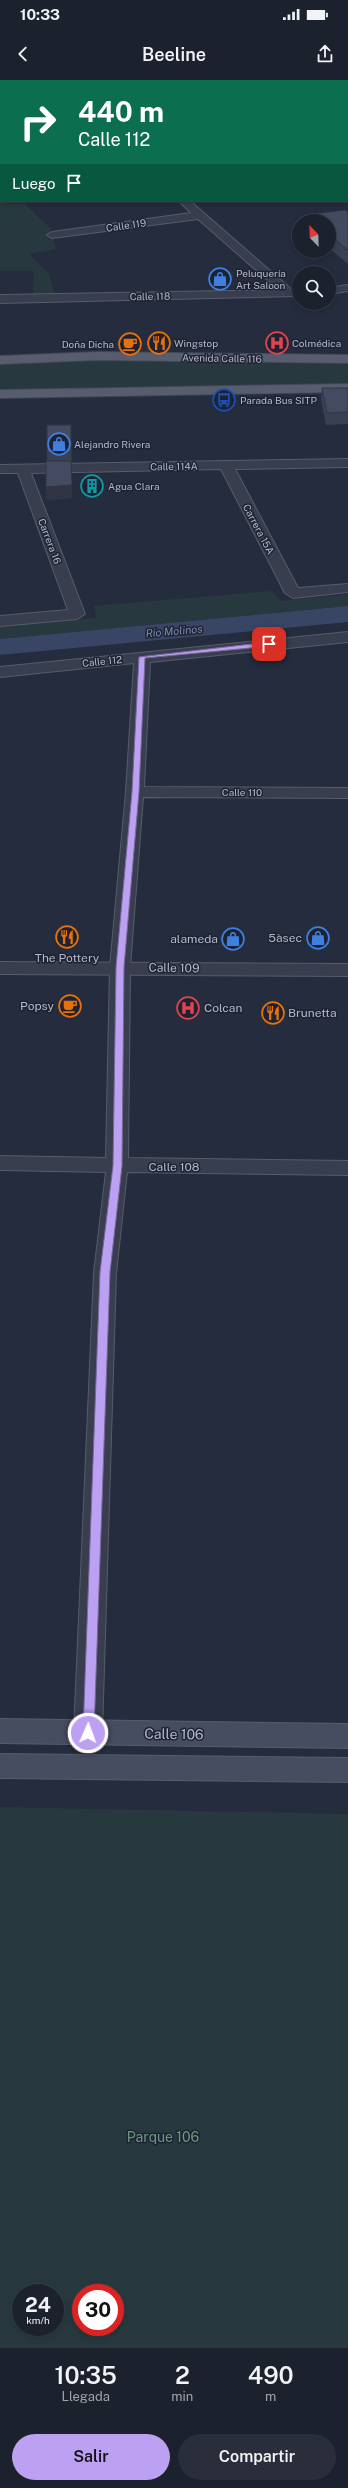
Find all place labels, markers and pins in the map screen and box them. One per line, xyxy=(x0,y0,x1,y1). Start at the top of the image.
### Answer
shop icon: Peluquería Art Saloon xyxy=(207,266,233,292)
place label: Peluquería Art Saloon xyxy=(236,267,286,291)
restaurant icon: Wingstop xyxy=(146,330,172,356)
hospital icon: Colmédica xyxy=(264,330,290,356)
cafe icon: Doña Dicha xyxy=(117,331,143,357)
place label: Wingstop xyxy=(174,337,218,349)
place label: Colmédica xyxy=(292,337,341,349)
place label: Doña Dicha xyxy=(62,338,114,350)
bus stop icon: Parada Bus SITP xyxy=(211,387,237,413)
place label: Parada Bus SITP xyxy=(240,394,317,406)
shop icon: Alejandro Rivera xyxy=(46,431,72,457)
place label: Alejandro Rivera xyxy=(74,438,150,450)
building icon: Agua Clara xyxy=(79,473,105,499)
place label: Agua Clara xyxy=(108,480,159,492)
pin xyxy=(252,627,286,661)
restaurant icon: The Pottery xyxy=(54,924,80,950)
shop icon: 5àsec xyxy=(305,925,331,951)
shop icon: alameda xyxy=(220,926,246,952)
place label: 5àsec xyxy=(268,931,302,945)
place label: alameda xyxy=(170,932,218,946)
place label: The Pottery xyxy=(35,951,100,965)
cafe icon: Popsy xyxy=(57,993,83,1019)
hospital icon: Colcan xyxy=(175,995,201,1021)
place label: Popsy xyxy=(20,999,55,1013)
restaurant icon: Brunetta xyxy=(260,1000,286,1026)
place label: Colcan xyxy=(204,1001,242,1015)
place label: Brunetta xyxy=(288,1006,337,1020)

